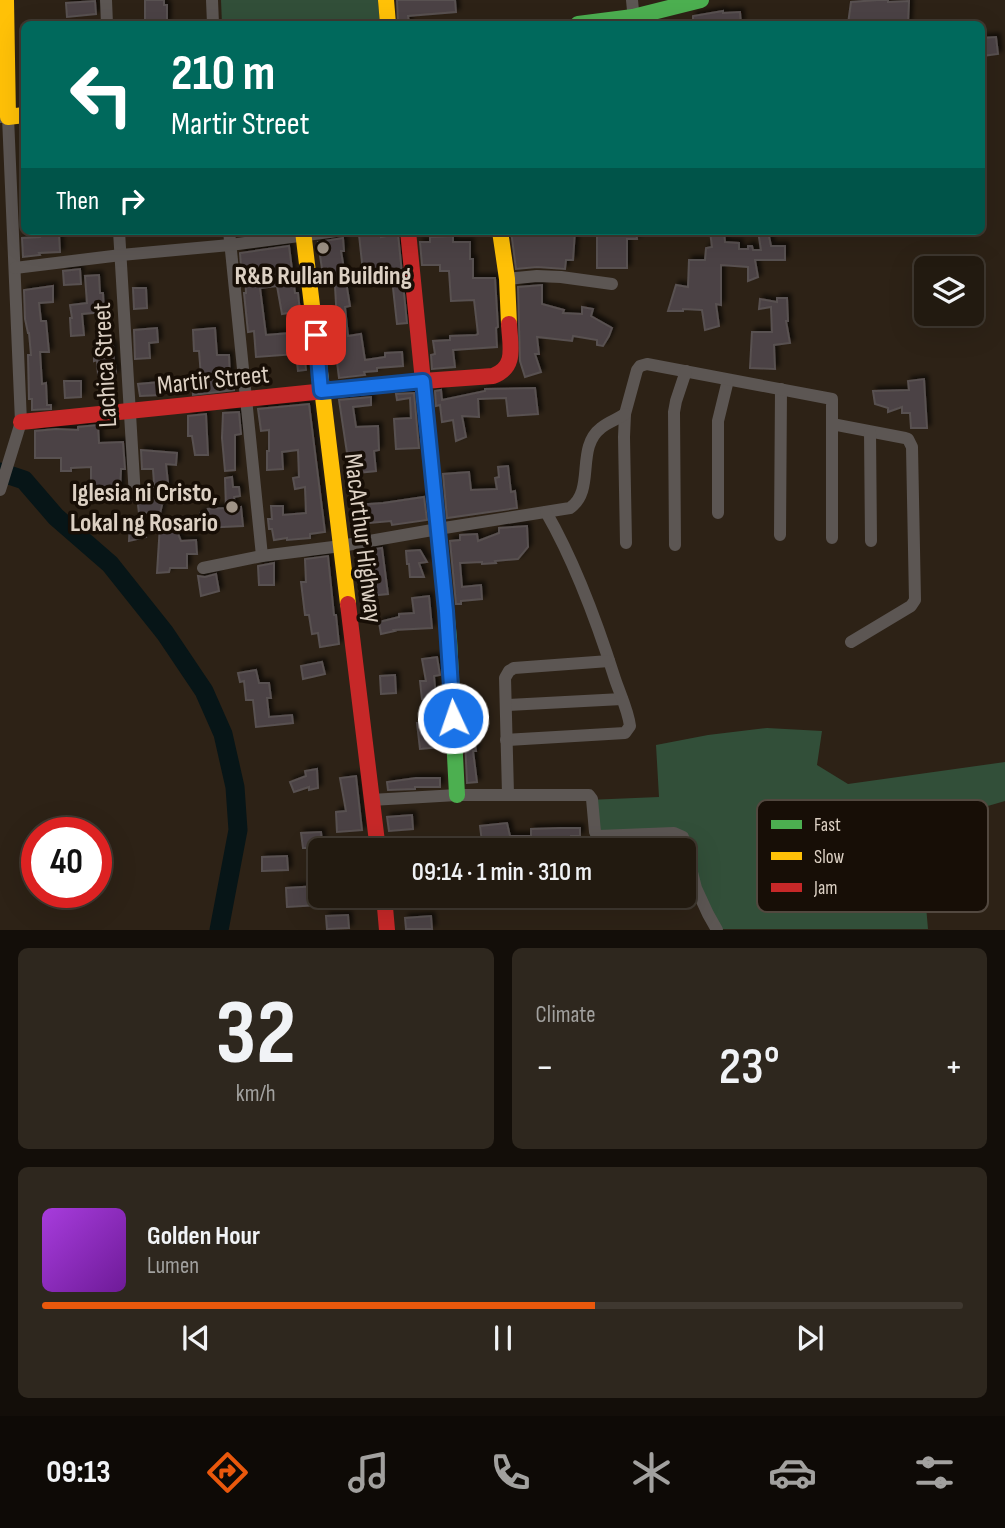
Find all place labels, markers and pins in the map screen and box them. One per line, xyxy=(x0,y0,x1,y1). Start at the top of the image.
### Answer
marker: R&B Rullan Building xyxy=(315,240,331,256)
place label: R&B Rullan Building xyxy=(234,261,412,292)
pin xyxy=(286,305,346,365)
place label: Iglesia ni Cristo, Lokal ng Rosario xyxy=(70,478,218,539)
marker: Iglesia ni Cristo, Lokal ng Rosario xyxy=(224,499,240,515)

